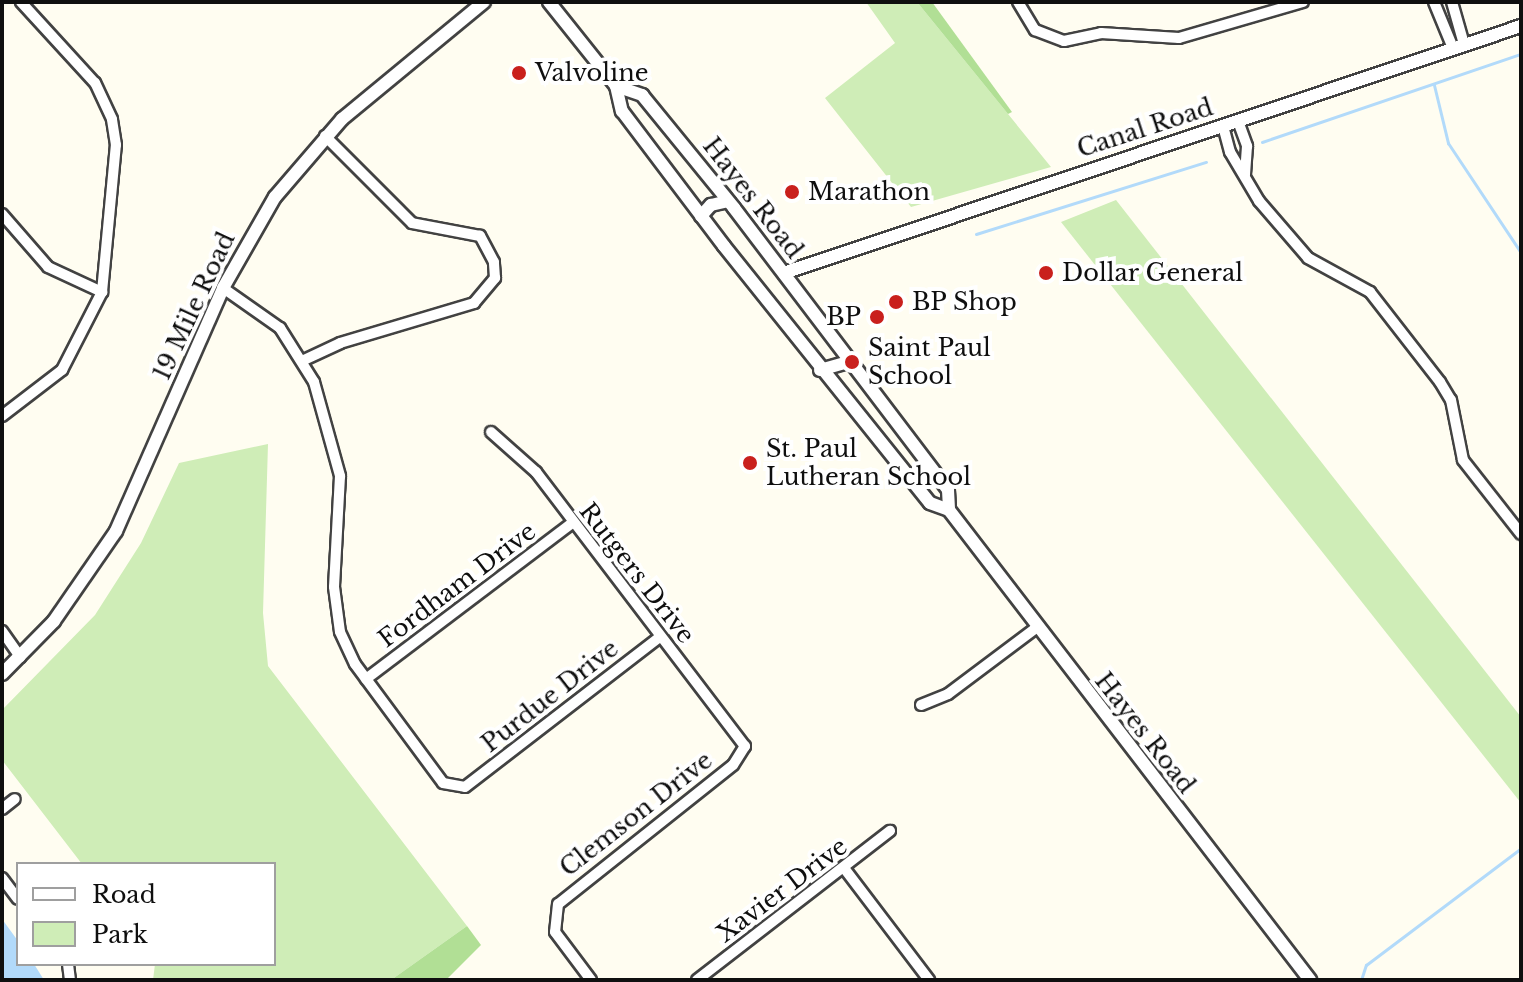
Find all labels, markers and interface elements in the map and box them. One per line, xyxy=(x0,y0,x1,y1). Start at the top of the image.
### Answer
place label: Valvoline xyxy=(535,59,649,87)
marker: Valvoline xyxy=(510,64,528,82)
street label: Canal Road xyxy=(1074,93,1216,163)
street label: Hayes Road xyxy=(697,132,809,264)
place label: Marathon xyxy=(808,178,930,206)
marker: Marathon xyxy=(783,183,801,201)
street label: 19 Mile Road xyxy=(147,228,241,384)
place label: Dollar General xyxy=(1062,259,1244,287)
marker: Dollar General xyxy=(1037,264,1055,282)
place label: BP Shop xyxy=(912,288,1018,316)
marker: BP Shop xyxy=(887,293,905,311)
place label: BP xyxy=(826,303,861,331)
marker: BP xyxy=(868,308,886,326)
place label: Saint Paul School xyxy=(868,334,991,390)
marker: Saint Paul School xyxy=(843,353,861,371)
place label: St. Paul Lutheran School xyxy=(766,435,971,491)
marker: St. Paul Lutheran School xyxy=(741,454,759,472)
street label: Rutgers Drive xyxy=(573,497,701,649)
street label: Fordham Drive xyxy=(373,517,541,653)
street label: Purdue Drive xyxy=(476,634,624,758)
street label: Hayes Road xyxy=(1089,667,1201,799)
street label: Clemson Drive xyxy=(554,746,718,882)
street label: Xavier Drive xyxy=(711,832,853,948)
legend xyxy=(16,862,276,966)
text: Road xyxy=(92,880,156,909)
text: Park xyxy=(92,920,148,949)

